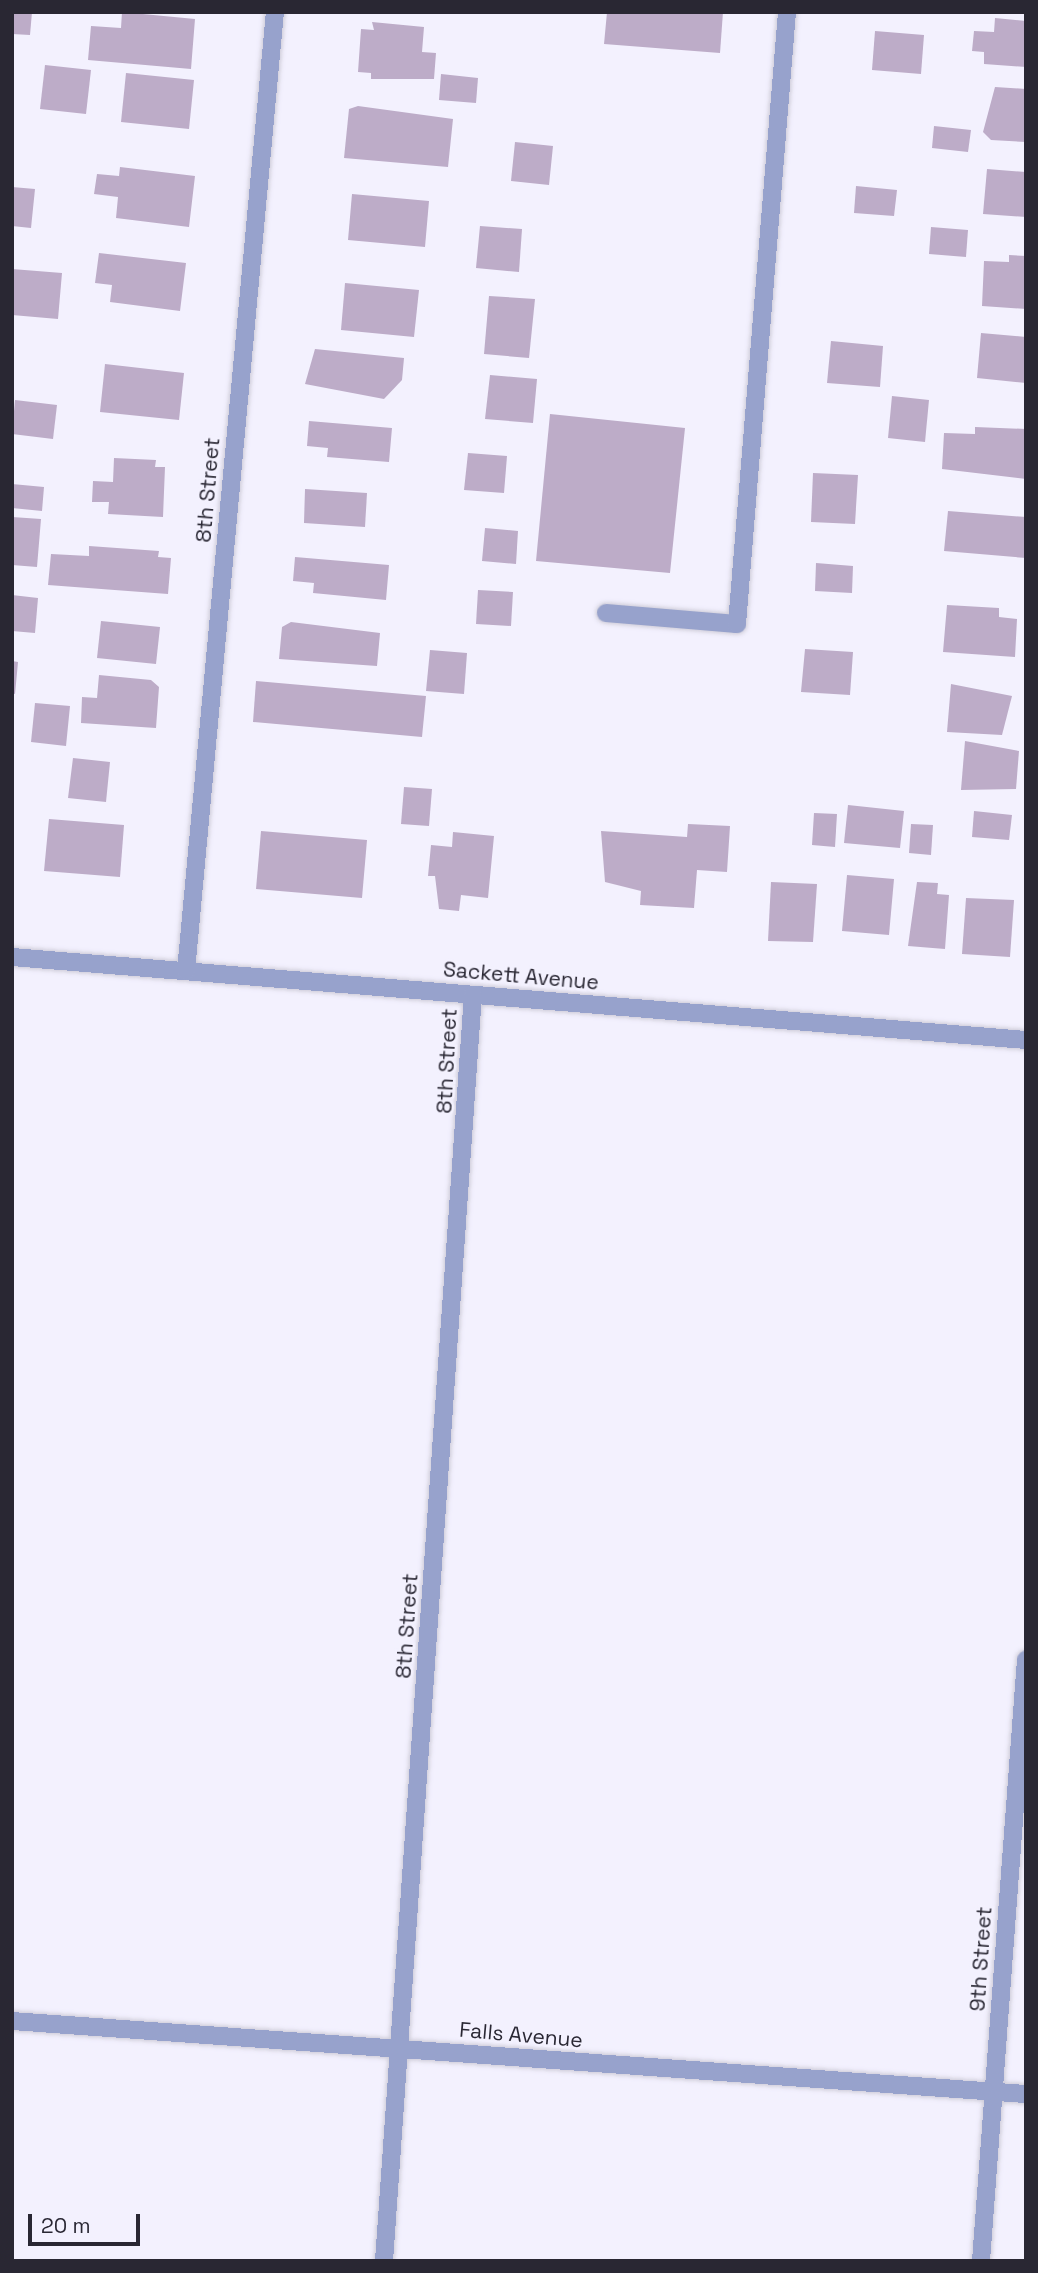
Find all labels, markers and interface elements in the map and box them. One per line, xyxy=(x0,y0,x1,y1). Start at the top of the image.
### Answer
street label: 8th Street xyxy=(191,437,225,543)
street label: Sackett Avenue xyxy=(442,957,600,995)
street label: 8th Street xyxy=(432,1008,462,1114)
street label: 8th Street xyxy=(391,1573,423,1679)
street label: 9th Street xyxy=(965,1906,997,2012)
street label: Falls Avenue xyxy=(458,2017,584,2053)
scale bar xyxy=(32,2200,144,2244)
text: 20 m xyxy=(41,2212,91,2239)

